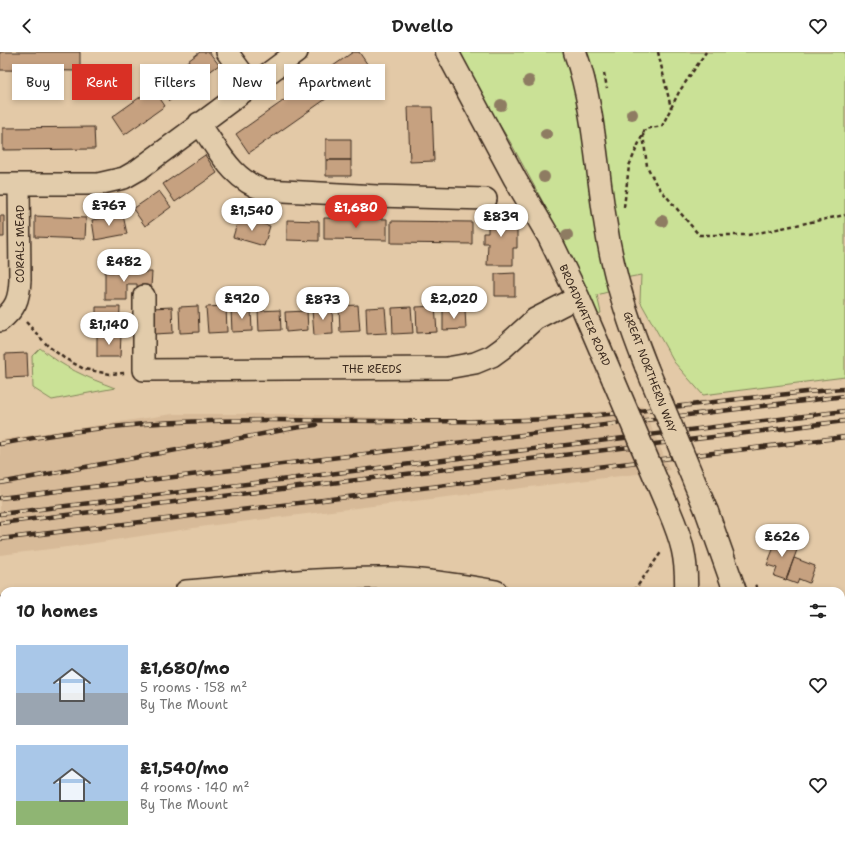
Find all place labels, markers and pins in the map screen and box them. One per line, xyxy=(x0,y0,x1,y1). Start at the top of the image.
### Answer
pin: £767 xyxy=(85,193,133,227)
pin: £1,680 xyxy=(323,195,389,229)
pin: £1,540 xyxy=(219,198,285,232)
pin: £839 xyxy=(477,204,525,238)
pin: £482 xyxy=(100,249,148,283)
pin: £920 xyxy=(218,286,266,320)
pin: £2,020 xyxy=(421,286,487,320)
pin: £873 xyxy=(299,287,347,321)
pin: £1,140 xyxy=(76,312,142,346)
pin: £626 xyxy=(758,524,806,558)

